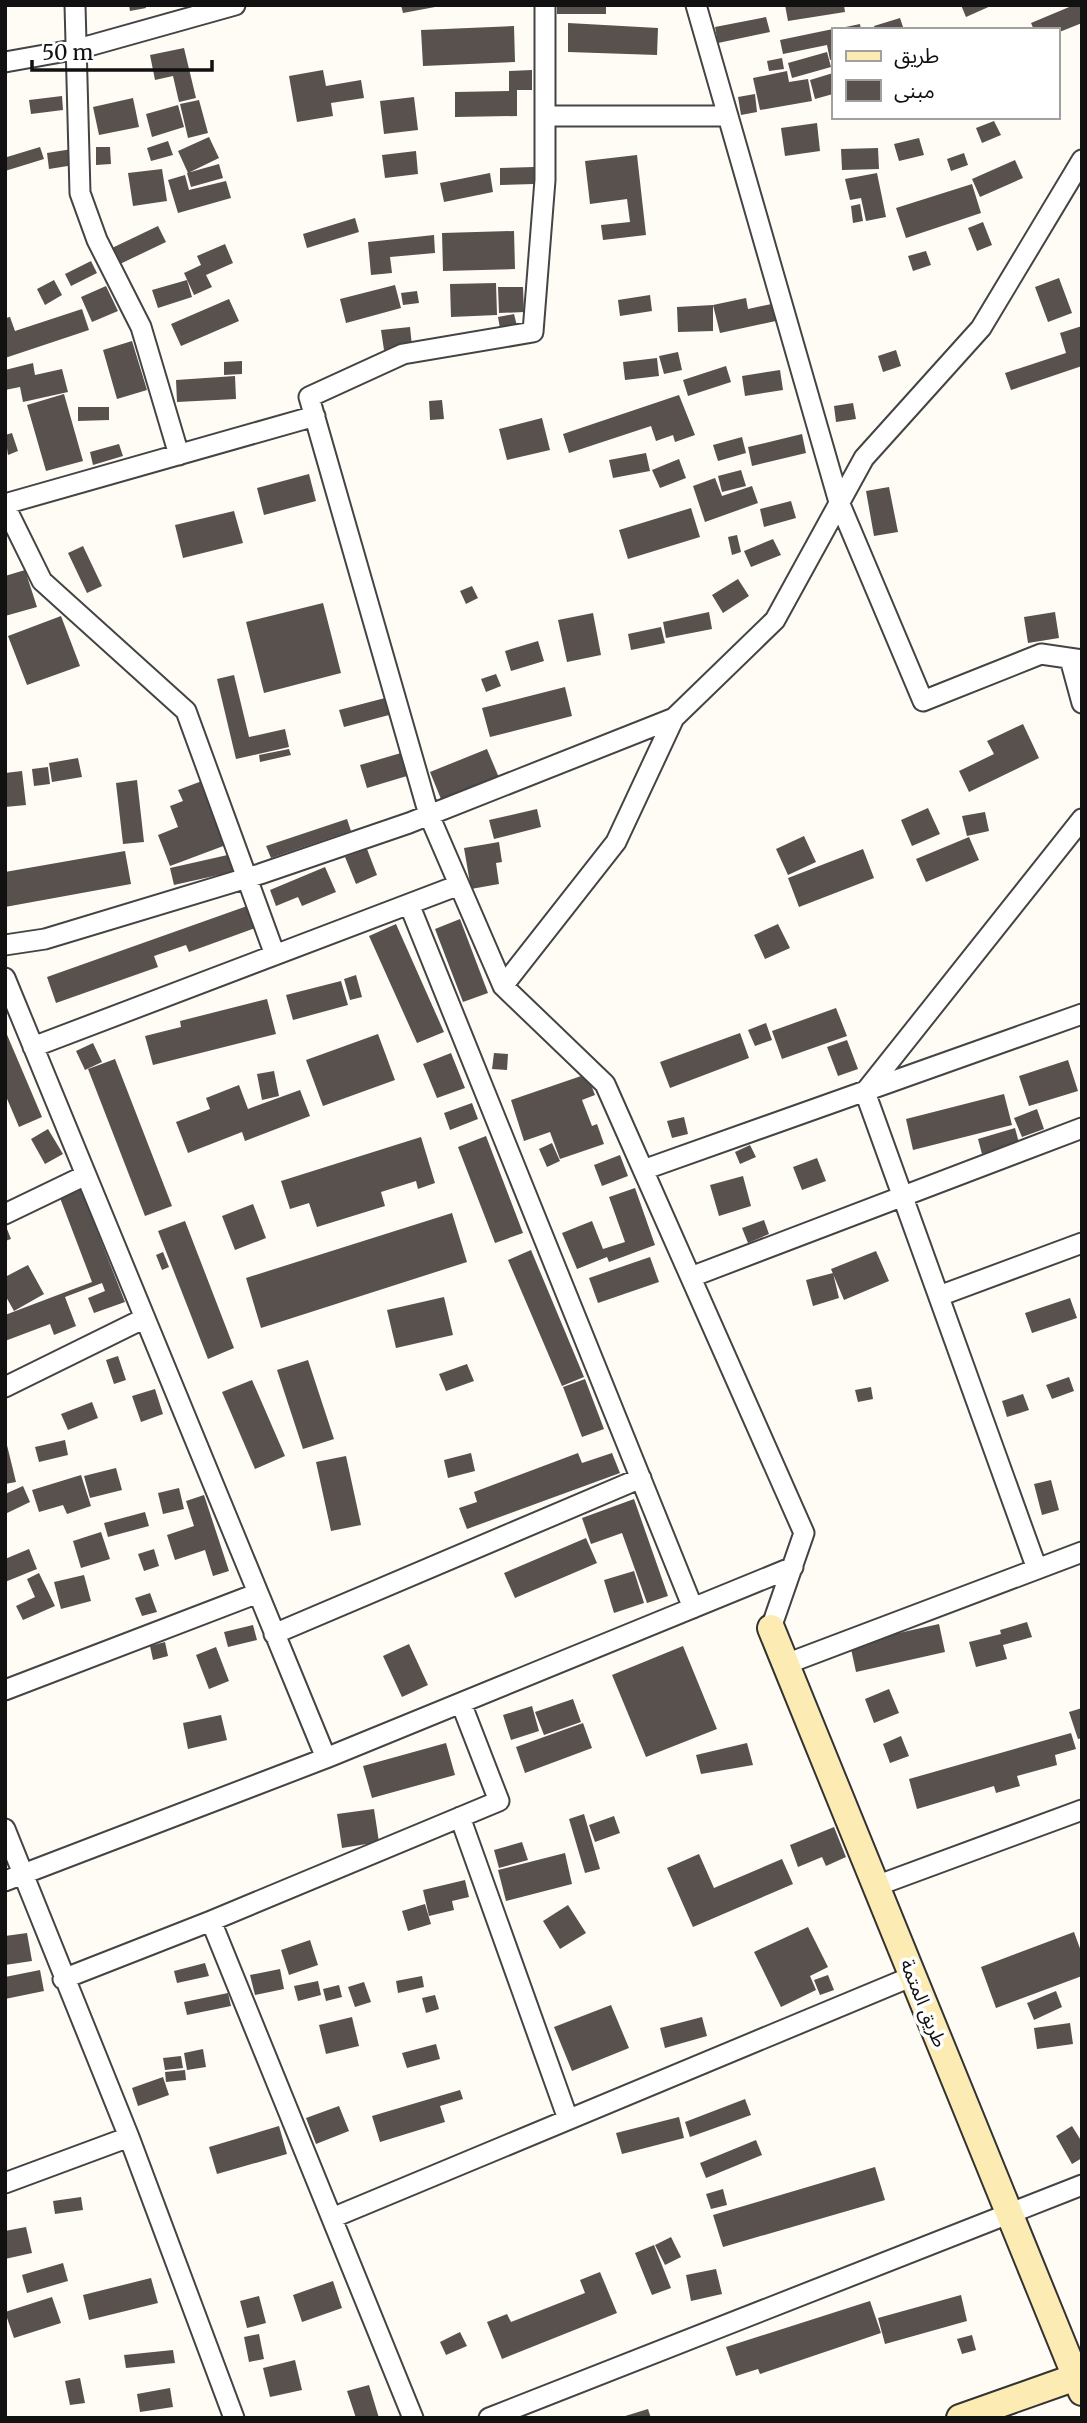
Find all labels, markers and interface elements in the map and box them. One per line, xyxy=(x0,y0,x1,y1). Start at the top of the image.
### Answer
scale bar xyxy=(32,28,212,72)
legend xyxy=(832,28,1059,119)
text: 50 m xyxy=(42,39,93,66)
text: طريق xyxy=(894,42,939,69)
text: مبنى xyxy=(894,77,935,104)
street label: طريق المتمة xyxy=(895,1955,953,2051)

